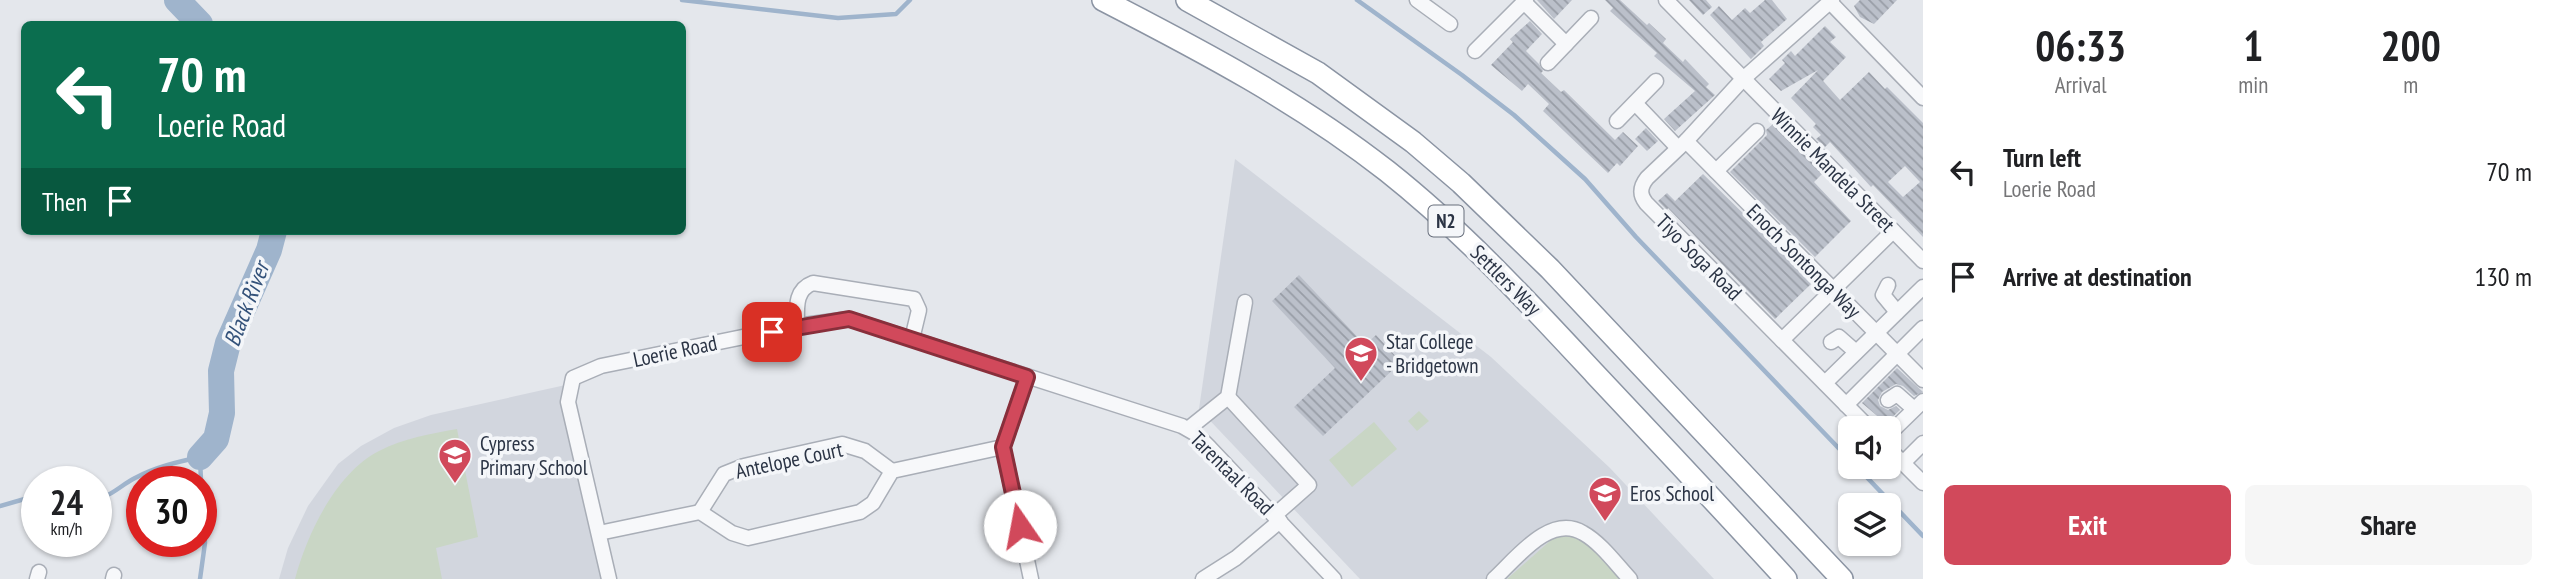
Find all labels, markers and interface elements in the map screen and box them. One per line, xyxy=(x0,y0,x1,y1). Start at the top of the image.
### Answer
text: 06:33 xyxy=(2035,18,2126,73)
text: 1 xyxy=(2243,18,2263,73)
text: 200 xyxy=(2381,18,2441,73)
text: 70 m xyxy=(157,42,246,106)
icon: left xyxy=(42,49,133,140)
text: Arrival xyxy=(2055,70,2107,99)
text: min xyxy=(2238,70,2268,99)
text: m xyxy=(2403,70,2418,99)
street label: Winnie Mandela Street xyxy=(1765,102,1901,238)
text: Loerie Road xyxy=(157,104,286,146)
text: Turn left xyxy=(2003,141,2081,174)
icon: left xyxy=(1944,153,1982,191)
text: 70 m xyxy=(2486,155,2532,188)
text: Loerie Road xyxy=(2003,174,2096,203)
icon: arrive xyxy=(101,182,139,220)
text: Then xyxy=(42,185,87,218)
street label: Enoch Sontonga Way xyxy=(1741,198,1867,324)
road number: N2 xyxy=(1428,206,1464,236)
street label: Tiyo Soga Road xyxy=(1650,208,1748,306)
street label: Settlers Way xyxy=(1465,239,1547,321)
water label: Black River xyxy=(217,254,277,350)
icon: arrive xyxy=(1944,258,1982,296)
text: Arrive at destination xyxy=(2003,260,2192,293)
text: 130 m xyxy=(2474,260,2532,293)
pin xyxy=(742,302,802,362)
icon: arrive xyxy=(753,313,791,351)
place label: Star College - Bridgetown xyxy=(1386,328,1478,379)
street label: Loerie Road xyxy=(631,329,719,373)
school or university icon: Star College - Bridgetown xyxy=(1342,334,1380,383)
map controls xyxy=(1838,416,1901,556)
button: sound xyxy=(1838,416,1901,479)
street label: Tarentaal Road xyxy=(1184,425,1280,521)
place label: Cypress Primary School xyxy=(480,430,588,481)
street label: Antelope Court xyxy=(733,435,845,485)
school or university icon: Cypress Primary School xyxy=(436,436,474,485)
speed limit sign: 30 xyxy=(126,466,217,557)
school or university icon: Eros School xyxy=(1586,474,1624,523)
text: 24 xyxy=(50,479,83,525)
place label: Eros School xyxy=(1630,480,1714,507)
button: Exit xyxy=(1944,485,2231,565)
button: Share xyxy=(2245,485,2532,565)
position arrow xyxy=(983,489,1057,563)
button: layers xyxy=(1838,493,1901,556)
text: km/h xyxy=(51,517,82,540)

